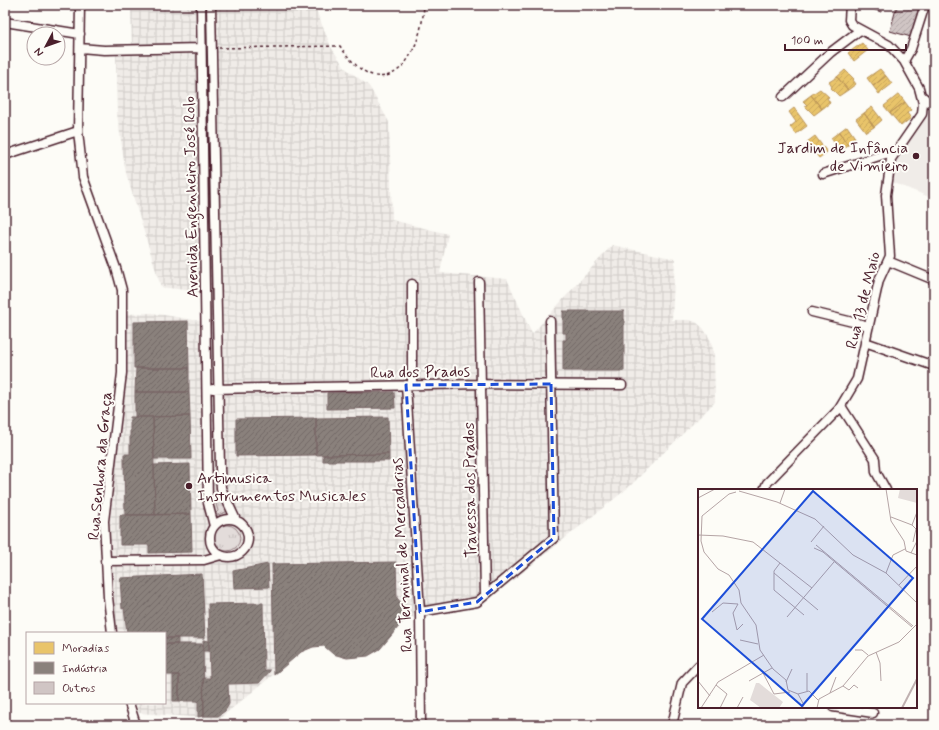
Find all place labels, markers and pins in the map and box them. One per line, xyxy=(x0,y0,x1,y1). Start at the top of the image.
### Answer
place label: Jardim de Infância de Vimieiro xyxy=(777,138,908,177)
marker: Jardim de Infância de Vimieiro xyxy=(911,151,921,161)
place label: Artimusica Instrumentos Musicales xyxy=(197,468,366,507)
marker: Artimusica Instrumentos Musicales xyxy=(184,481,194,491)

